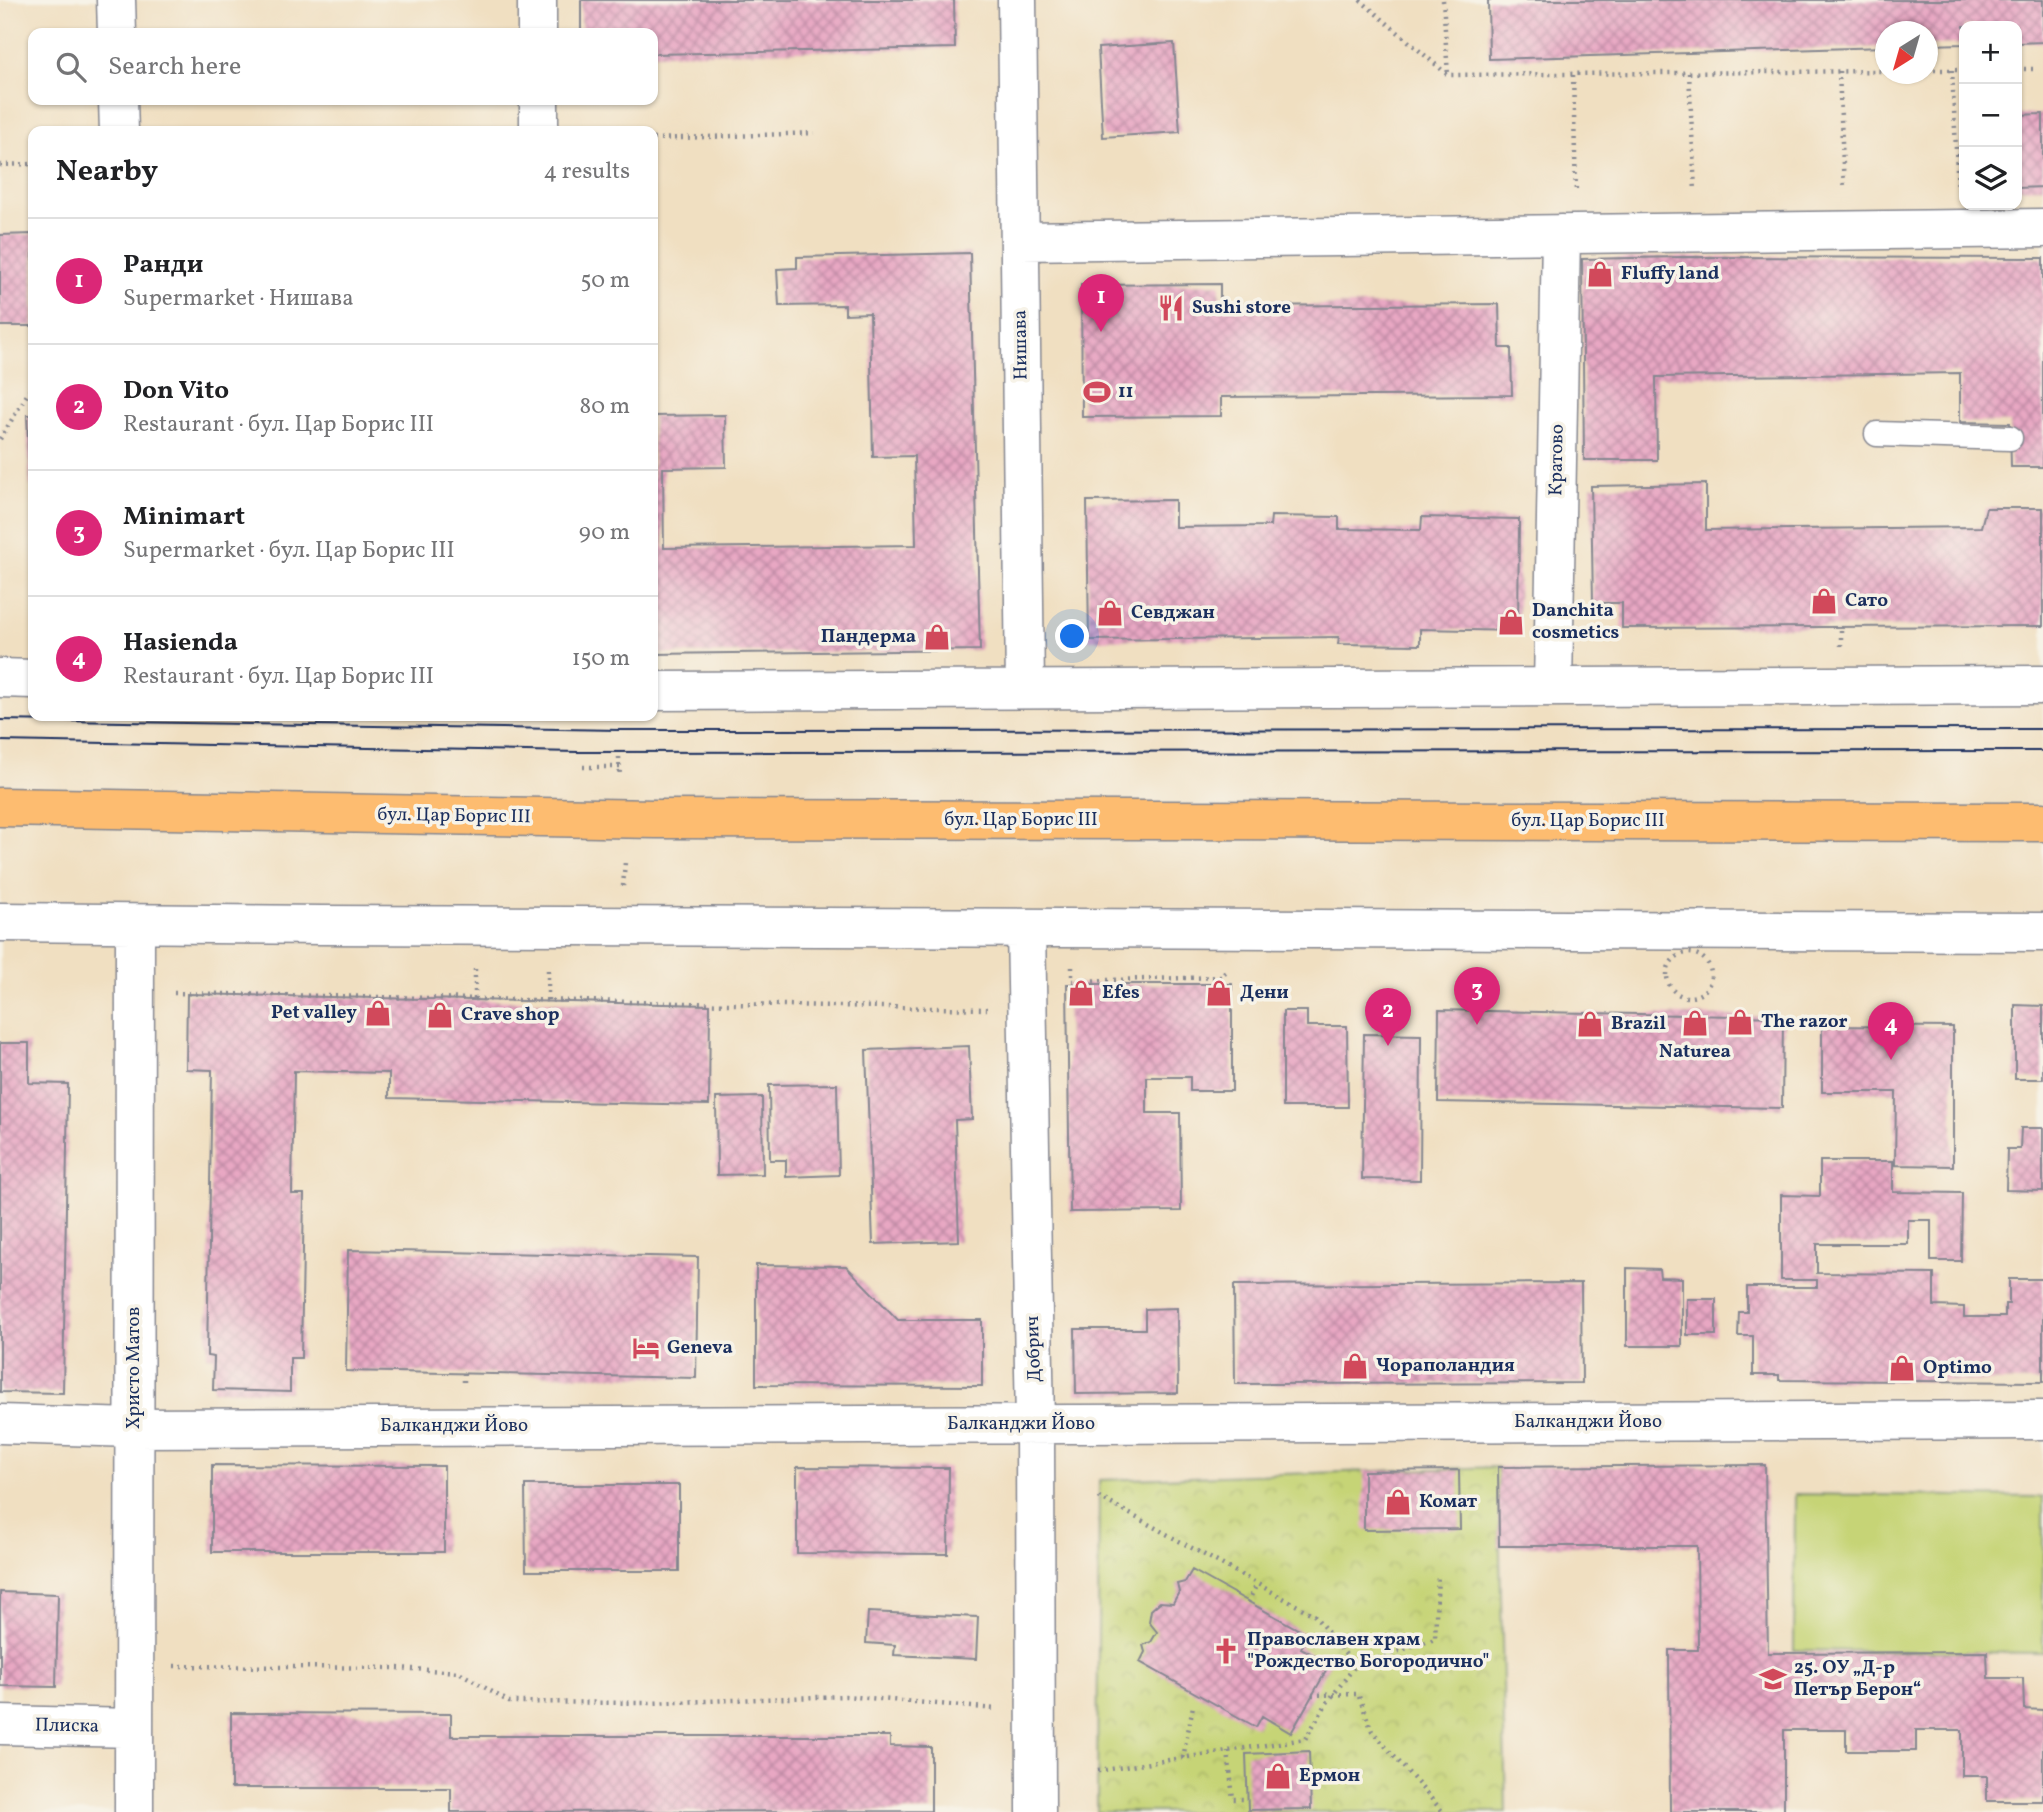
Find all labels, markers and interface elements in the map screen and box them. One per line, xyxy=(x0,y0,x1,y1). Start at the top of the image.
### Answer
north arrow xyxy=(1875,21,1938,84)
map controls xyxy=(1959,21,2022,210)
button: + xyxy=(1959,21,2022,84)
search box xyxy=(28,28,658,105)
icon: search xyxy=(52,48,90,86)
text: Search here xyxy=(108,49,241,85)
button: − xyxy=(1959,84,2022,147)
button: layers xyxy=(1959,147,2022,210)
text: Nearby xyxy=(56,151,158,193)
text: 4 results xyxy=(544,156,630,188)
text: Ранди xyxy=(123,247,203,283)
shop icon: Fluffy land xyxy=(1585,259,1615,289)
place label: Fluffy land xyxy=(1621,261,1720,287)
text: 1 xyxy=(74,265,84,297)
text: 50 m xyxy=(581,265,630,297)
pin: 1 xyxy=(1078,274,1124,332)
text: Supermarket · Нишава xyxy=(123,283,354,315)
restaurant icon: Sushi store xyxy=(1156,293,1186,323)
place label: Sushi store xyxy=(1192,295,1291,321)
street label: Нишава xyxy=(1007,310,1035,380)
text: Don Vito xyxy=(123,373,229,409)
sports icon: 11 xyxy=(1082,377,1112,407)
place label: 11 xyxy=(1118,379,1133,405)
text: 2 xyxy=(73,391,85,423)
text: 80 m xyxy=(580,391,630,423)
text: Restaurant · бул. Цар Борис III xyxy=(123,409,434,441)
street label: Кратово xyxy=(1543,424,1571,496)
text: Minimart xyxy=(123,499,245,535)
text: 3 xyxy=(73,517,85,549)
text: 90 m xyxy=(579,517,630,549)
text: Supermarket · бул. Цар Борис III xyxy=(123,535,455,567)
shop icon: Сато xyxy=(1809,586,1839,616)
place label: Сато xyxy=(1845,588,1888,614)
shop icon: Севджан xyxy=(1095,598,1125,628)
place label: Danchita cosmetics xyxy=(1532,598,1619,646)
place label: Севджан xyxy=(1131,600,1215,626)
shop icon: Danchita cosmetics xyxy=(1496,607,1526,637)
your location xyxy=(1055,619,1089,653)
shop icon: Пандерма xyxy=(922,622,952,652)
place label: Пандерма xyxy=(821,624,916,650)
text: Hasienda xyxy=(123,625,238,661)
text: 4 xyxy=(72,643,86,675)
text: 150 m xyxy=(572,643,630,675)
text: Restaurant · бул. Цар Борис III xyxy=(123,661,434,693)
street label: бул. Цар Борис III xyxy=(377,802,531,830)
street label: бул. Цар Борис III xyxy=(944,807,1098,833)
street label: бул. Цар Борис III xyxy=(1511,808,1665,834)
pin: 3 xyxy=(1454,967,1500,1025)
shop icon: Efes xyxy=(1066,978,1096,1008)
shop icon: Дени xyxy=(1204,978,1234,1008)
place label: Efes xyxy=(1102,980,1140,1006)
place label: Дени xyxy=(1240,980,1289,1006)
pin: 2 xyxy=(1365,988,1411,1046)
shop icon: Pet valley xyxy=(363,998,393,1028)
place label: Pet valley xyxy=(271,1000,357,1026)
shop icon: Crave shop xyxy=(425,1000,455,1030)
place label: Crave shop xyxy=(461,1002,559,1028)
pin: 4 xyxy=(1868,1002,1914,1060)
shop icon: The razor xyxy=(1725,1007,1755,1037)
shop icon: Naturea xyxy=(1680,1008,1710,1038)
shop icon: Brazil xyxy=(1575,1009,1605,1039)
place label: The razor xyxy=(1761,1009,1848,1035)
place label: Brazil xyxy=(1611,1011,1666,1037)
place label: Naturea xyxy=(1659,1039,1731,1065)
street label: Христо Матов xyxy=(121,1307,147,1429)
street label: Добрич xyxy=(1020,1315,1048,1383)
hotel icon: Geneva xyxy=(631,1333,661,1363)
place label: Geneva xyxy=(667,1335,733,1361)
shop icon: Чораполандия xyxy=(1340,1351,1370,1381)
place label: Чораполандия xyxy=(1376,1353,1515,1379)
shop icon: Optimo xyxy=(1887,1353,1917,1383)
place label: Optimo xyxy=(1923,1355,1992,1381)
street label: Балканджи Йово xyxy=(1514,1409,1662,1435)
street label: Балканджи Йово xyxy=(947,1411,1095,1437)
street label: Балканджи Йово xyxy=(380,1413,528,1439)
shop icon: Комат xyxy=(1383,1487,1413,1517)
place label: Комат xyxy=(1419,1489,1478,1515)
place label: Православен храм "Рождество Богородично" xyxy=(1247,1627,1489,1675)
church icon: Православен храм "Рождество Богородично" xyxy=(1211,1636,1241,1666)
place label: 25. ОУ „Д-р Петър Берон“ xyxy=(1794,1655,1921,1703)
school or university icon: 25. ОУ „Д-р Петър Берон“ xyxy=(1758,1664,1788,1694)
street label: Плиска xyxy=(35,1712,99,1740)
shop icon: Ермон xyxy=(1263,1761,1293,1791)
place label: Ермон xyxy=(1299,1763,1360,1789)

